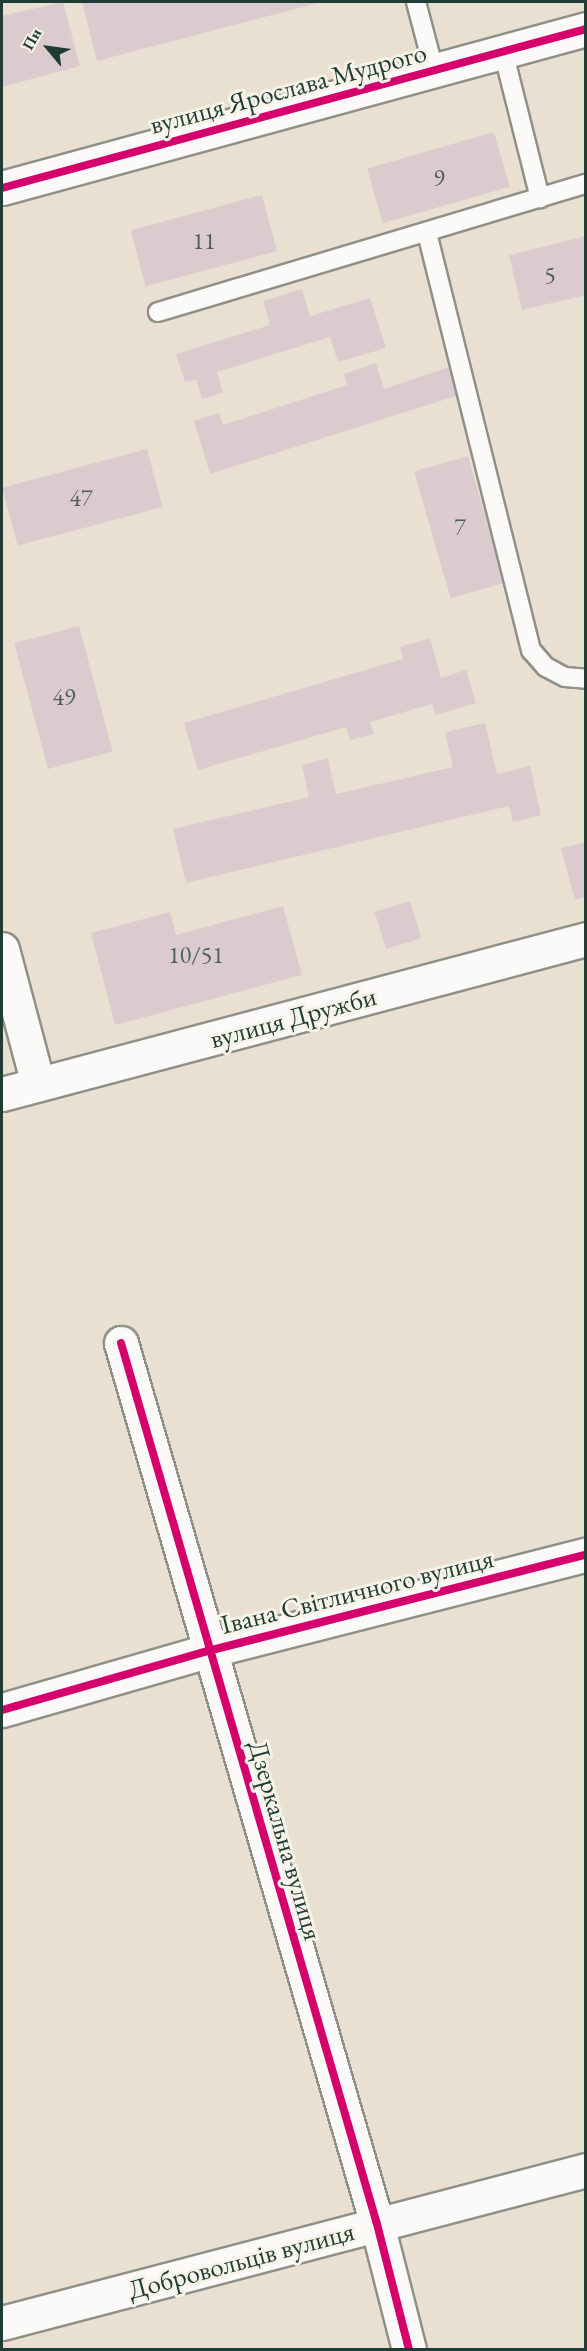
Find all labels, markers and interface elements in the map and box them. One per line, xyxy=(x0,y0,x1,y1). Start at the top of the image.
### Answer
north arrow xyxy=(18,18,78,78)
text: Пн xyxy=(17,24,46,54)
street label: вулиця Ярослава Мудрого xyxy=(146,35,430,141)
house number: 9 xyxy=(433,164,445,192)
house number: 11 xyxy=(192,227,216,255)
house number: 5 xyxy=(544,261,556,289)
house number: 47 xyxy=(69,484,93,512)
house number: 7 xyxy=(454,513,466,541)
house number: 49 xyxy=(52,683,76,711)
house number: 10/51 xyxy=(168,941,224,969)
street label: вулиця Дружби xyxy=(206,979,380,1055)
street label: Івана Світличного вулиця xyxy=(217,1541,497,1641)
street label: Дзеркальна вулиця xyxy=(242,1736,330,1944)
street label: Добровольців вулиця xyxy=(124,2214,358,2306)

